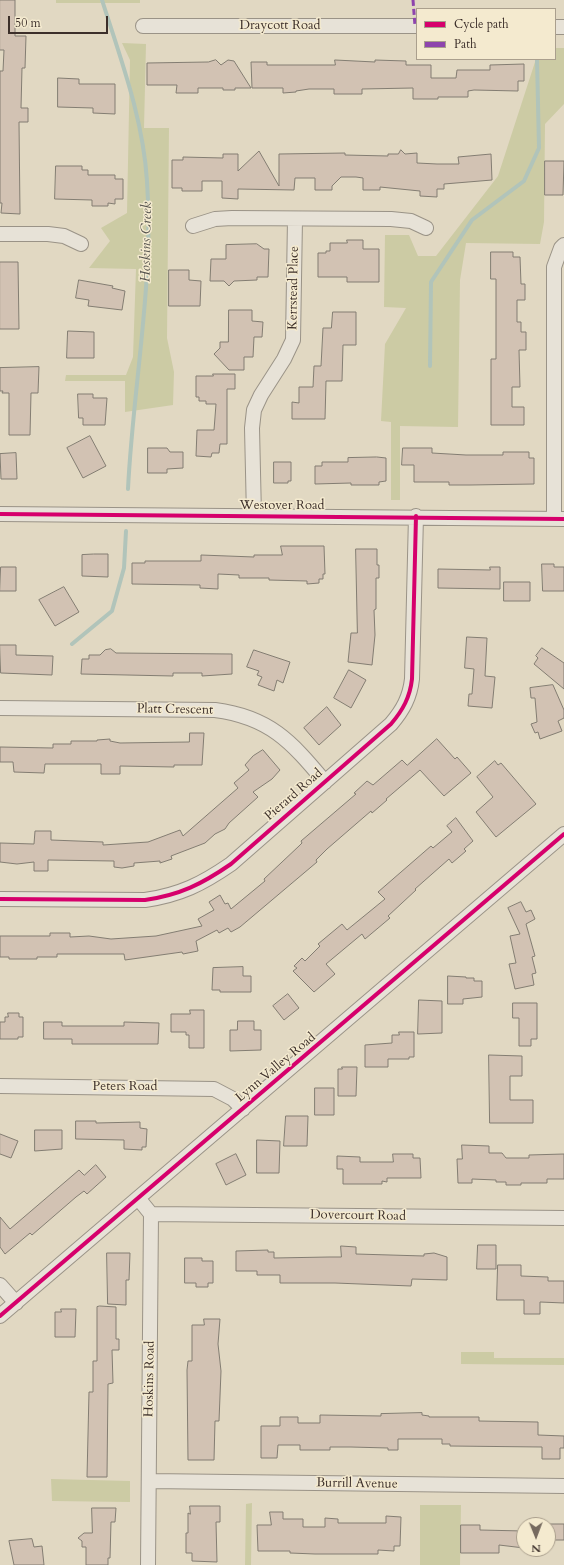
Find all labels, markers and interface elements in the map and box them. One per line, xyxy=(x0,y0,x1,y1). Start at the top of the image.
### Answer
scale bar xyxy=(10,8,110,34)
legend xyxy=(416,8,556,60)
text: 50 m xyxy=(15,15,41,31)
text: Cycle path xyxy=(454,16,509,32)
street label: Draycott Road xyxy=(239,18,321,34)
text: Path xyxy=(454,36,477,52)
water label: Hoskins Creek xyxy=(138,202,156,282)
street label: Kerrstead Place xyxy=(285,246,303,330)
street label: Westover Road xyxy=(239,498,325,514)
street label: Platt Crescent xyxy=(137,702,213,718)
street label: Pierard Road xyxy=(262,766,326,824)
street label: Lynn Valley Road xyxy=(233,1030,319,1106)
street label: Peters Road xyxy=(93,1079,157,1095)
street label: Dovercourt Road xyxy=(310,1207,406,1225)
street label: Hoskins Road xyxy=(142,1341,158,1417)
street label: Burrill Avenue xyxy=(316,1475,398,1493)
north arrow xyxy=(516,1517,556,1557)
text: N xyxy=(531,1541,541,1556)

